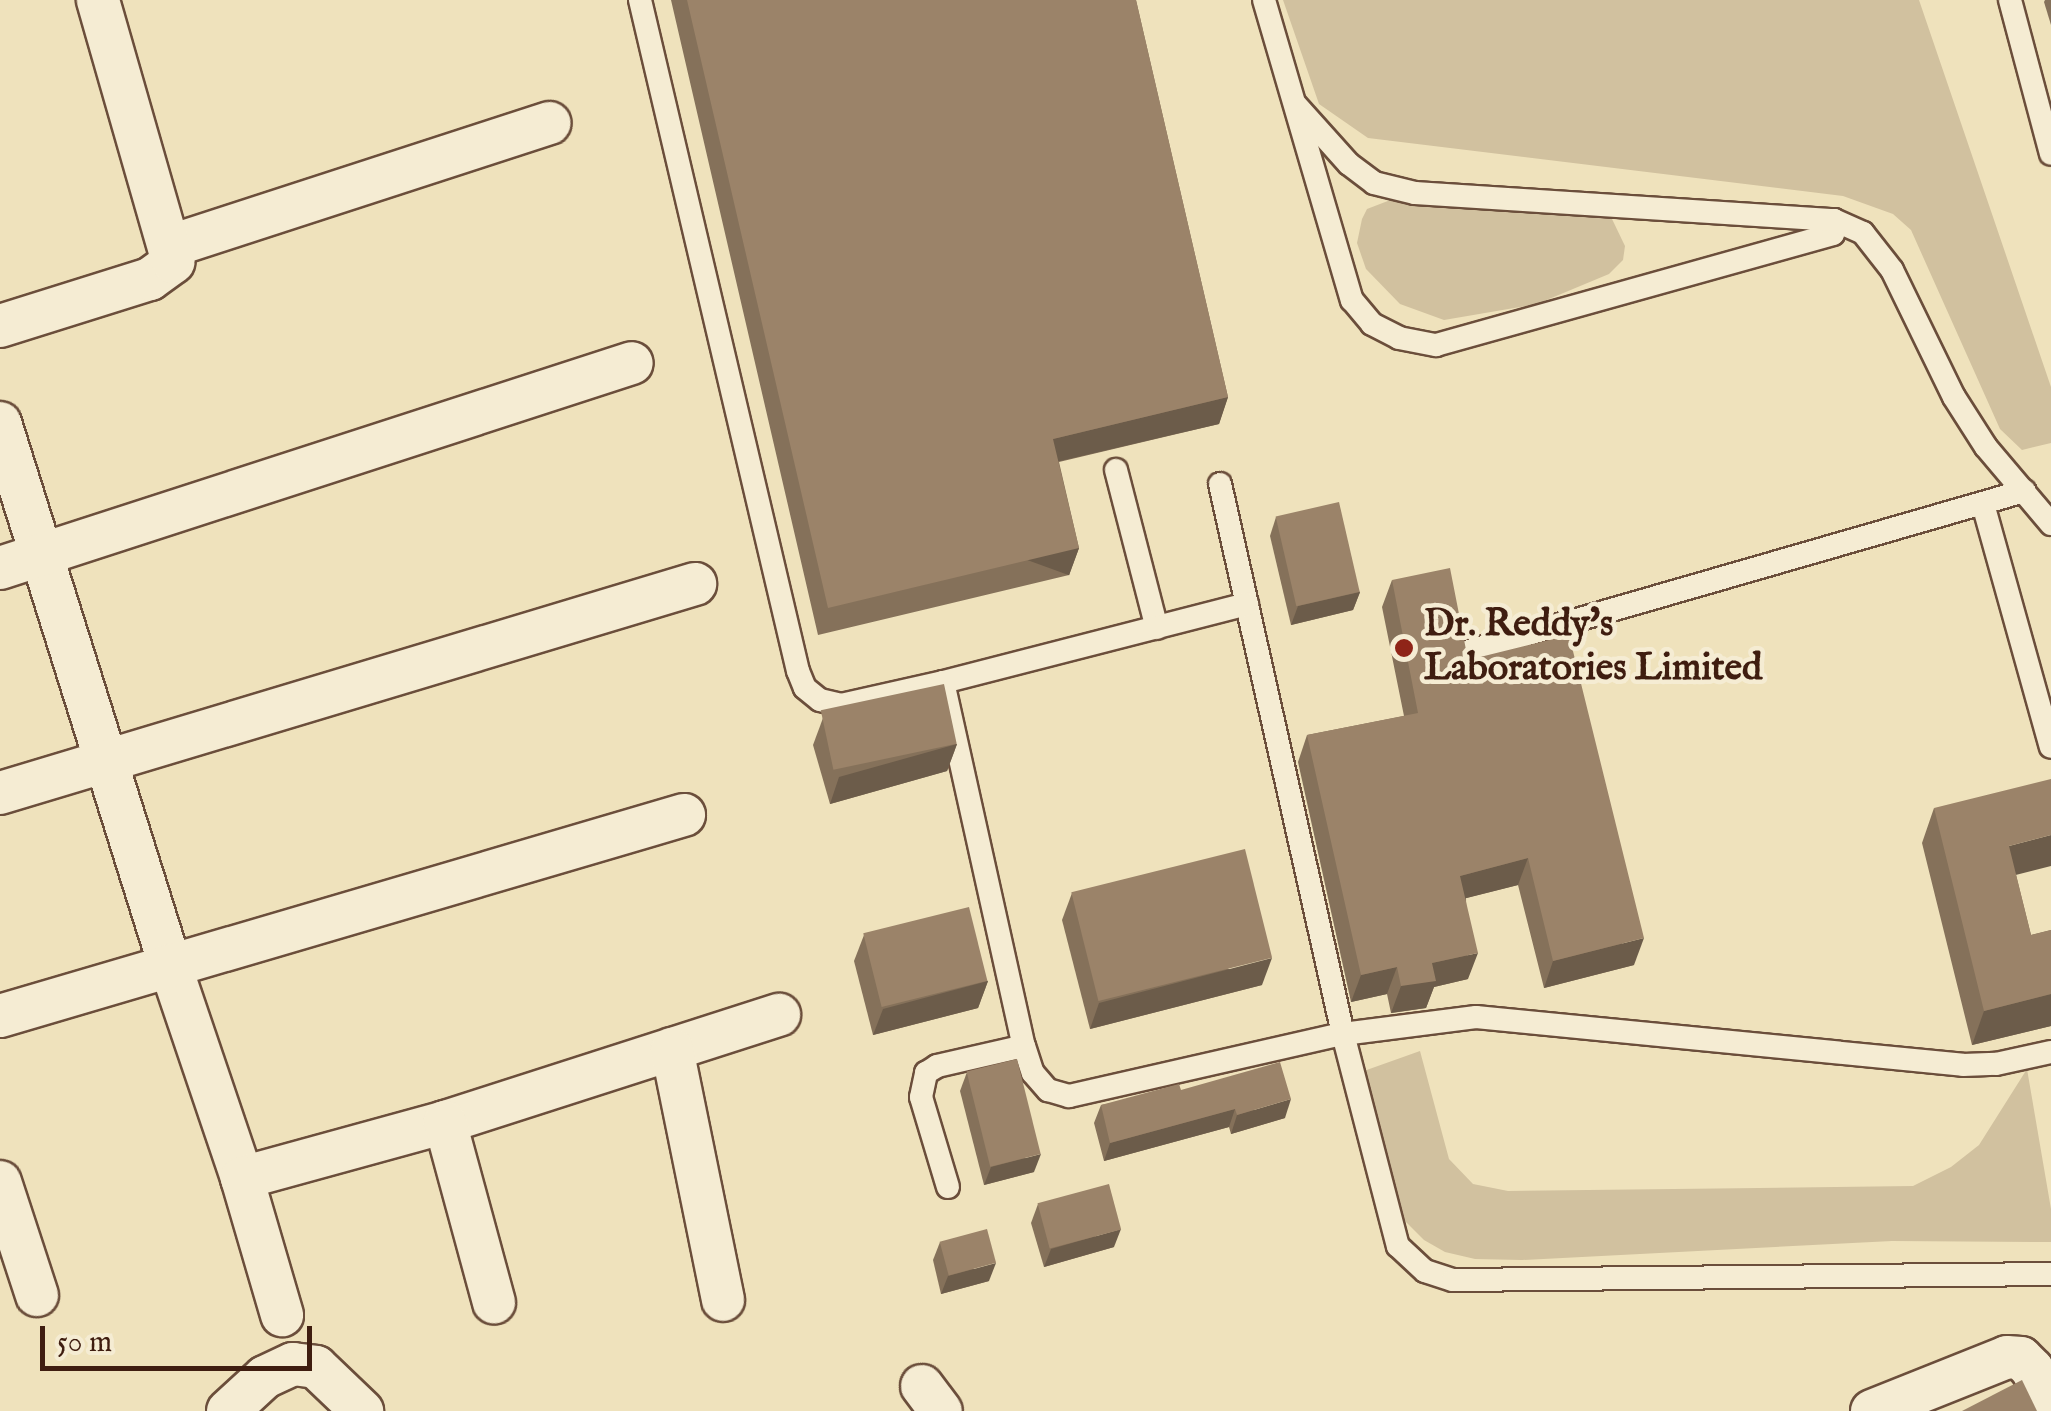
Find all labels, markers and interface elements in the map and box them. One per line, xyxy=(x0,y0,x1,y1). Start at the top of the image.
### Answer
place label: Dr. Reddy's Laboratories Limited xyxy=(1424,603,1762,692)
marker: Dr. Reddy's Laboratories Limited xyxy=(1393,637,1415,659)
scale bar xyxy=(45,1306,318,1368)
text: 50 m xyxy=(57,1324,112,1362)

